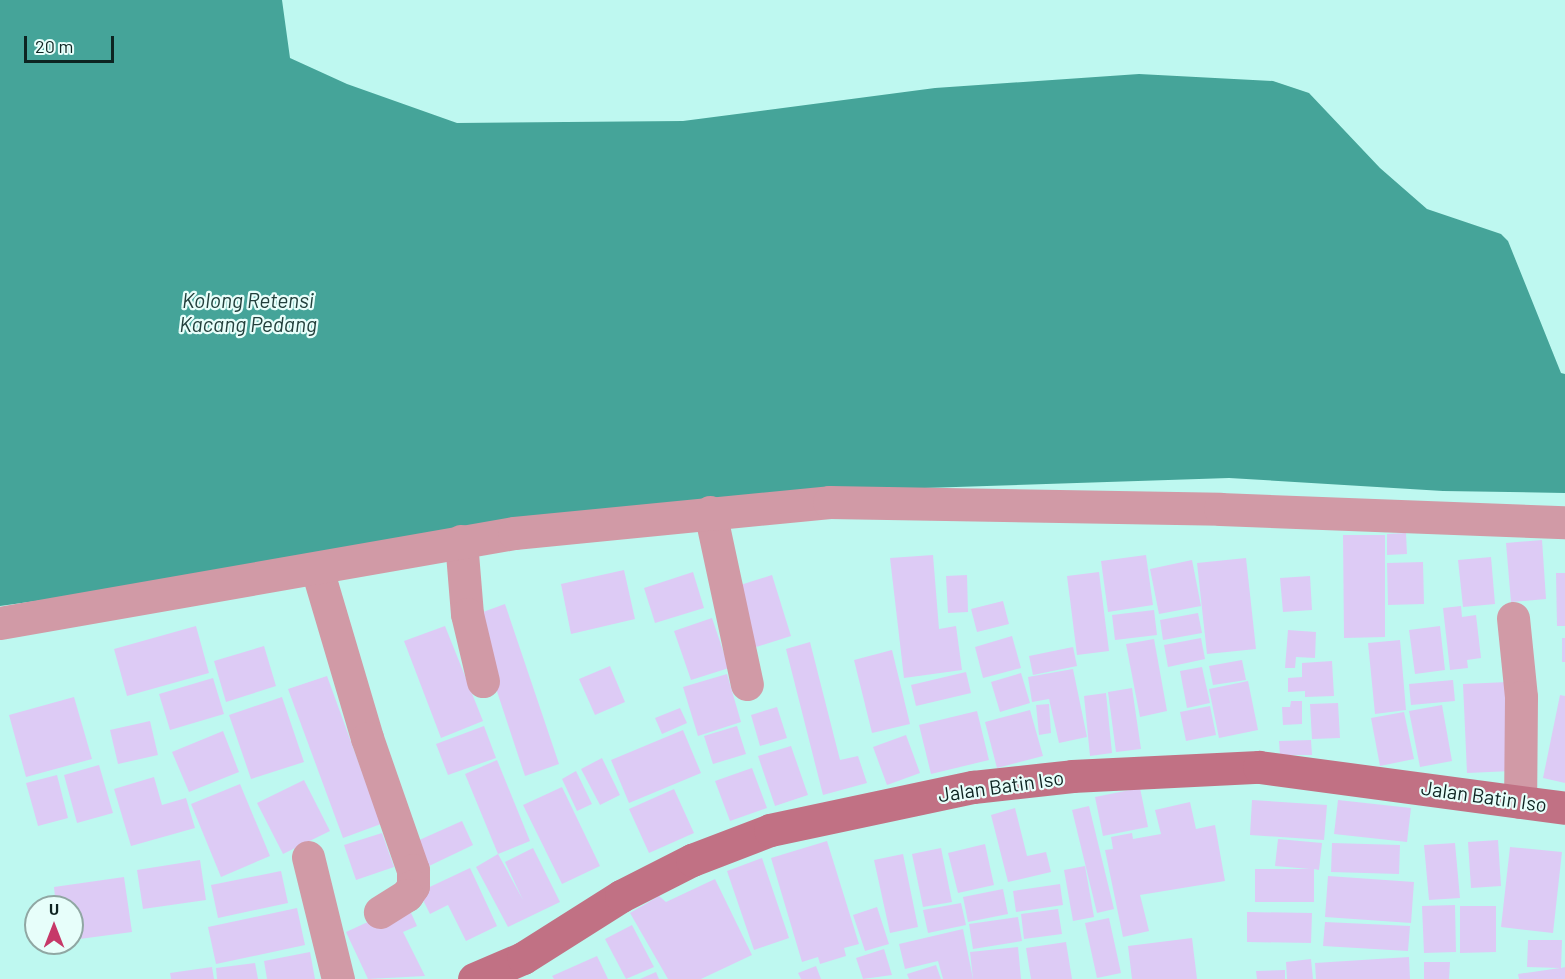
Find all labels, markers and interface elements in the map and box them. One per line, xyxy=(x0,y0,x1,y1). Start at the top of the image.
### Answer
scale bar xyxy=(27,24,117,62)
text: 20 m xyxy=(35,35,73,57)
water label: Kolong Retensi Kacang Pedang xyxy=(179,287,317,337)
street label: Jalan Batin Iso xyxy=(937,765,1065,807)
street label: Jalan Batin Iso xyxy=(1420,775,1548,817)
north arrow xyxy=(24,895,84,955)
text: U xyxy=(49,899,59,918)

